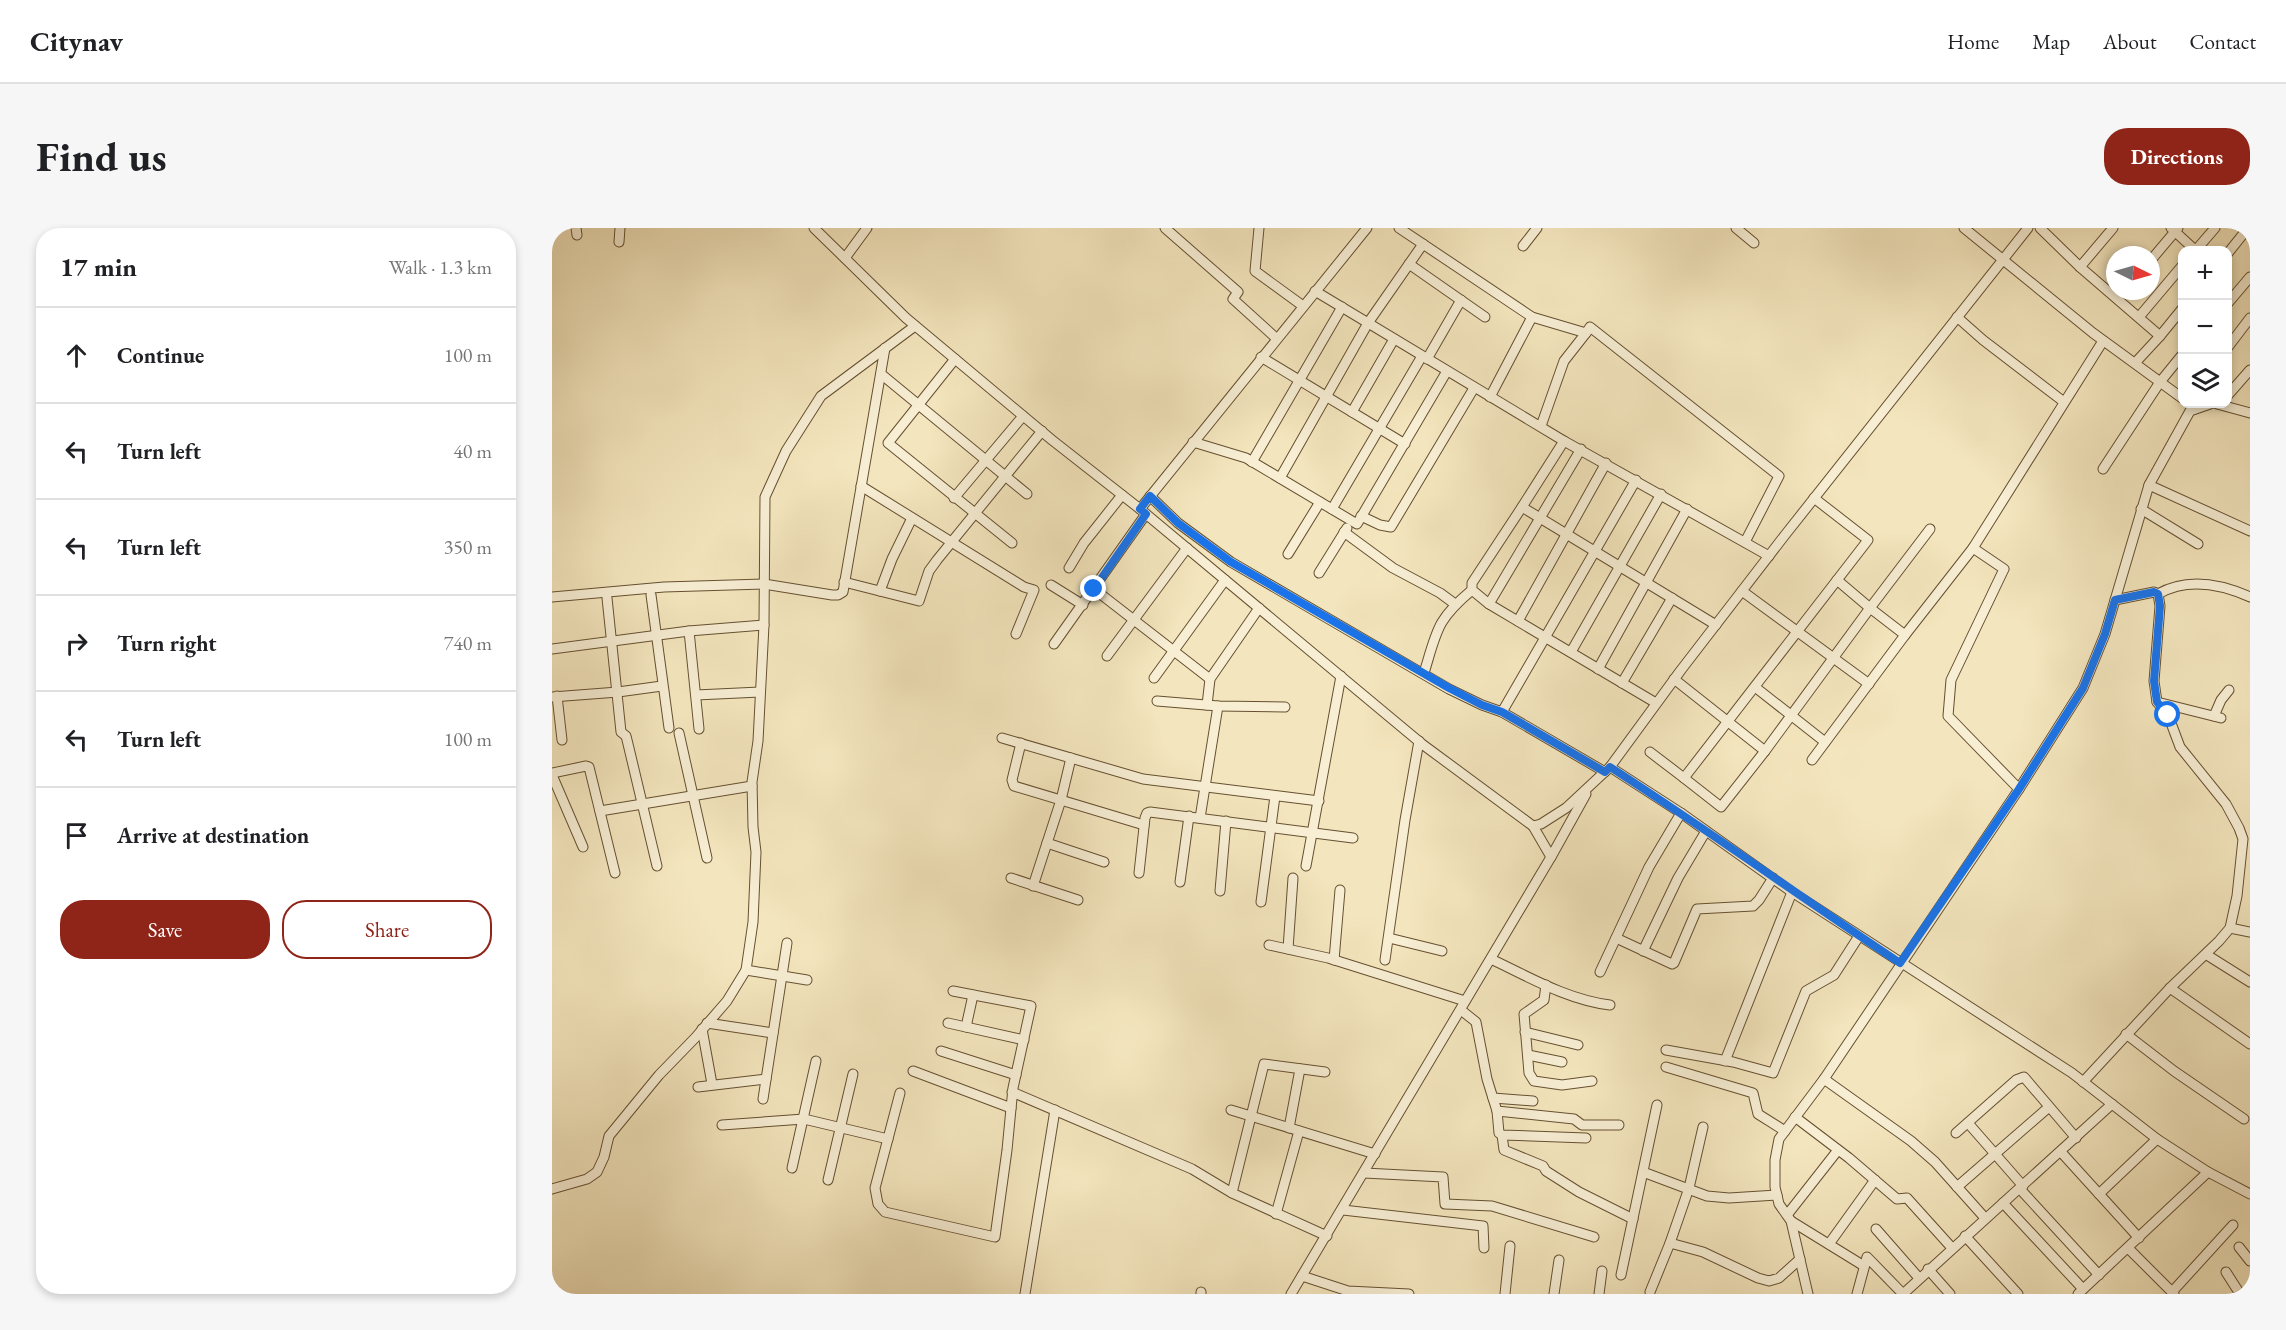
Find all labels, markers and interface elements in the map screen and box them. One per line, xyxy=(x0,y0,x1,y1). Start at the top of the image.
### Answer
text: Citynav xyxy=(30,23,123,59)
text: Home xyxy=(1947,28,1999,55)
text: Map xyxy=(2032,28,2070,55)
text: About xyxy=(2103,28,2156,55)
text: Contact xyxy=(2189,28,2256,55)
button: Directions xyxy=(2104,128,2250,185)
text: Find us xyxy=(36,129,167,184)
north arrow xyxy=(2106,246,2160,300)
map controls xyxy=(2178,246,2232,408)
button: + xyxy=(2178,246,2232,300)
text: 17 min xyxy=(60,250,137,284)
text: Walk · 1.3 km xyxy=(389,254,492,280)
button: − xyxy=(2178,300,2232,354)
icon: ahead xyxy=(60,339,93,372)
text: Continue xyxy=(117,341,204,370)
text: 100 m xyxy=(444,342,492,368)
button: layers xyxy=(2178,354,2232,408)
icon: left xyxy=(60,435,93,468)
text: Turn left xyxy=(117,437,201,466)
text: 40 m xyxy=(453,438,492,464)
icon: left xyxy=(60,531,93,564)
text: Turn left xyxy=(117,533,201,562)
text: 350 m xyxy=(444,534,492,560)
route end xyxy=(1080,575,1106,601)
icon: right xyxy=(60,627,93,660)
text: Turn right xyxy=(117,629,216,658)
text: 740 m xyxy=(444,630,492,656)
route start xyxy=(2154,701,2180,727)
icon: left xyxy=(60,723,93,756)
text: Turn left xyxy=(117,725,201,754)
text: 100 m xyxy=(444,726,492,752)
icon: arrive xyxy=(60,819,93,852)
text: Arrive at destination xyxy=(117,821,309,850)
button: Save xyxy=(60,900,270,959)
button: Share xyxy=(282,900,492,959)

